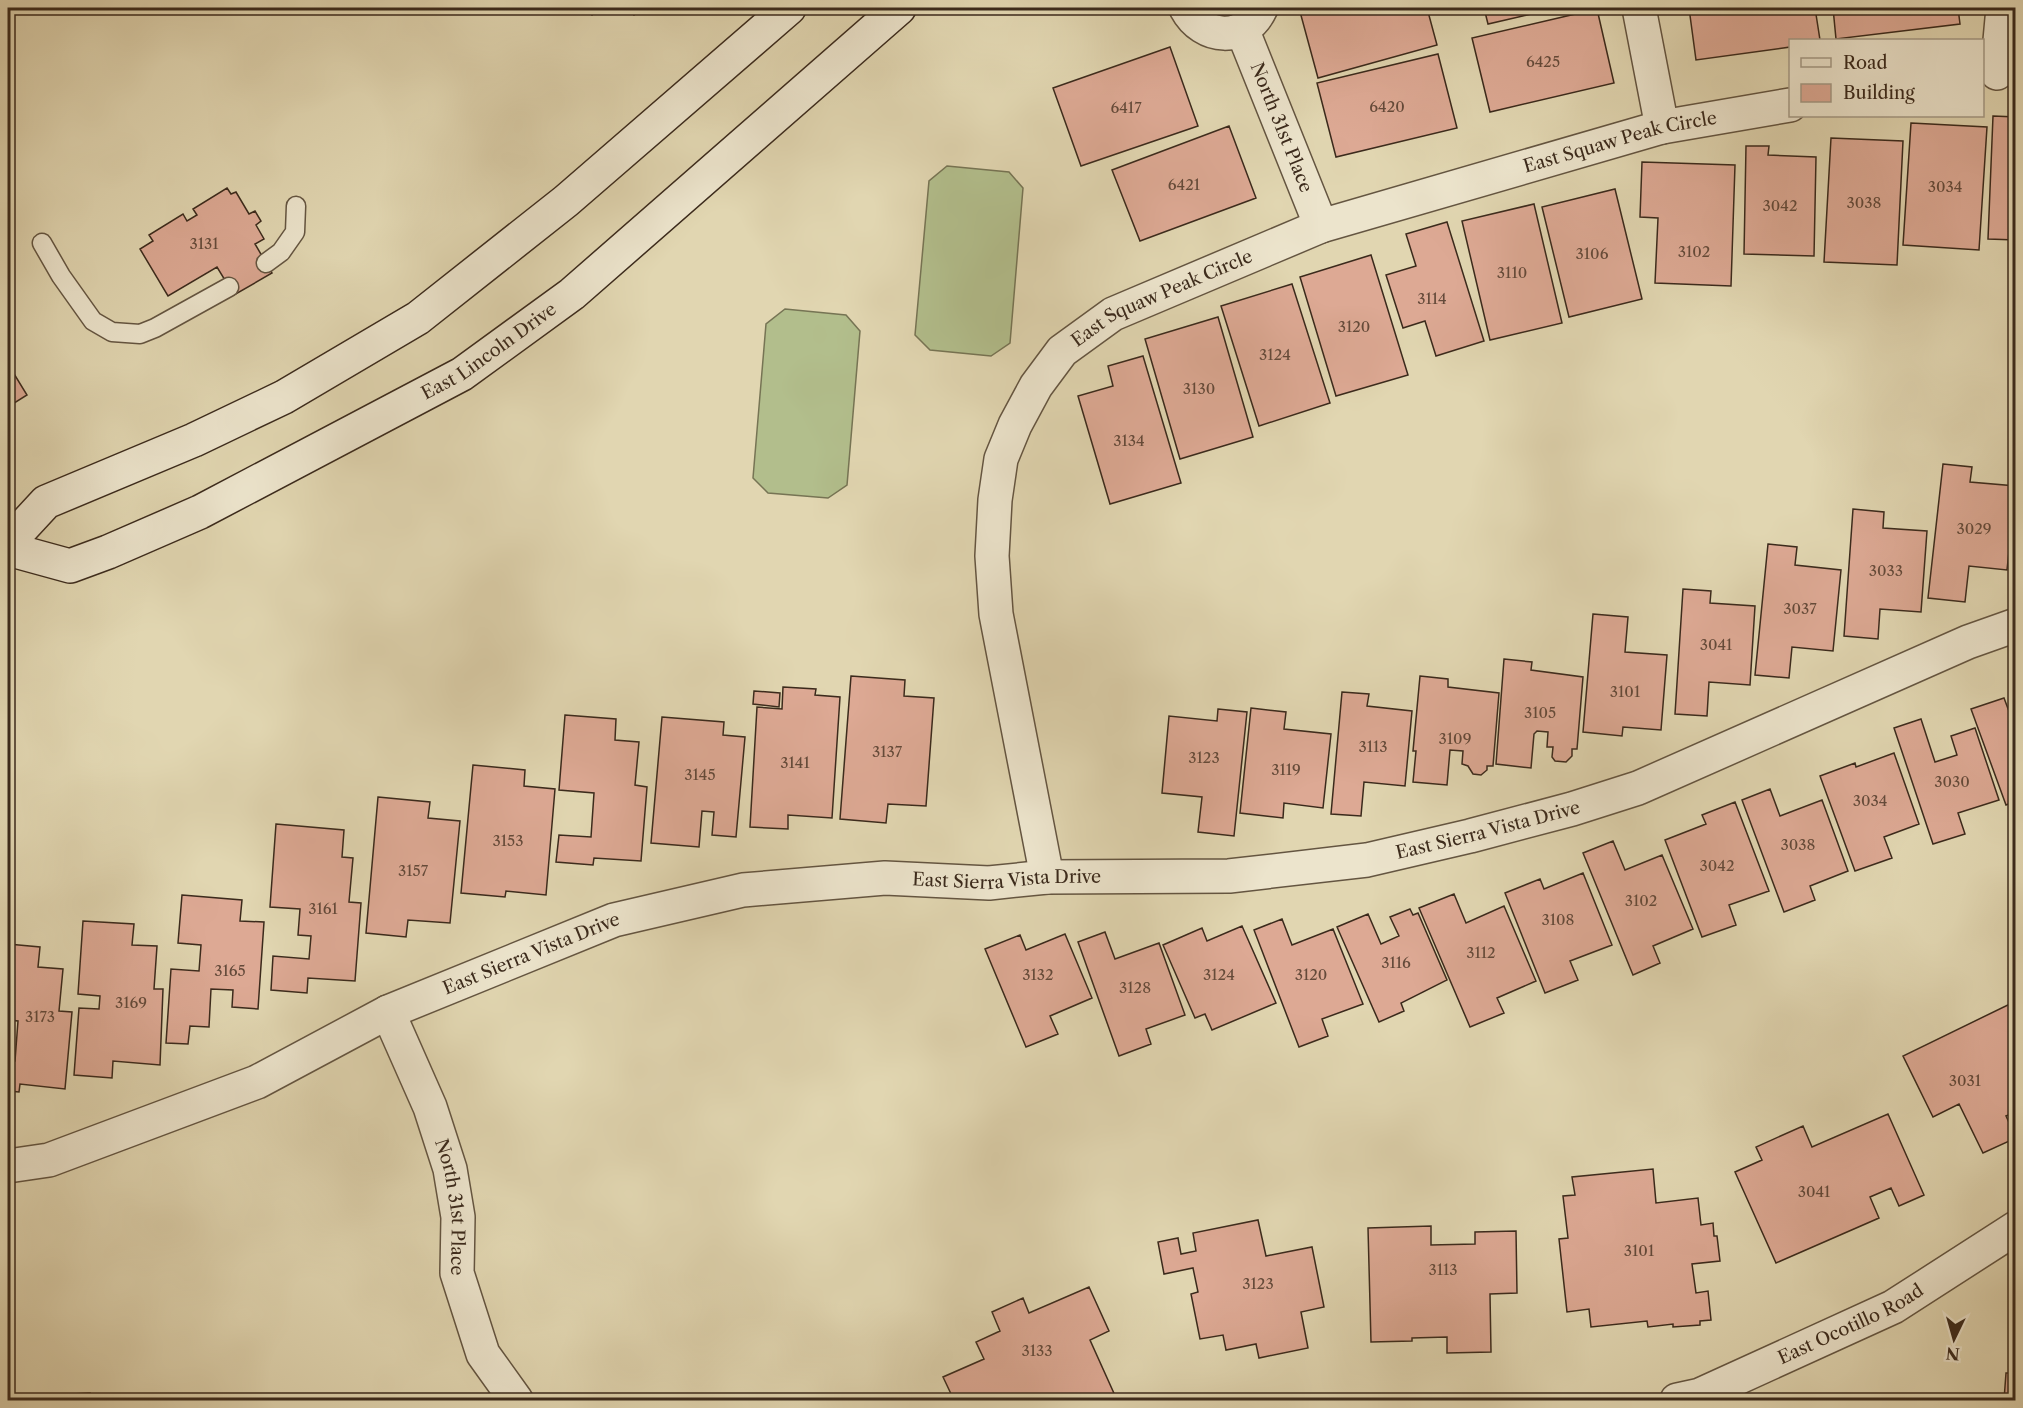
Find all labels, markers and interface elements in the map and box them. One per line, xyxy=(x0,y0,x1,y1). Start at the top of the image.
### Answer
legend xyxy=(1789,39,1984,117)
house number: 6425 xyxy=(1526,52,1560,71)
text: Road xyxy=(1843,52,1888,74)
street label: North 31st Place xyxy=(1246,59,1317,196)
text: Building xyxy=(1843,82,1915,104)
house number: 6420 xyxy=(1369,97,1405,116)
house number: 6417 xyxy=(1110,98,1142,117)
street label: East Squaw Peak Circle xyxy=(1521,107,1719,178)
house number: 6421 xyxy=(1168,175,1201,194)
house number: 3034 xyxy=(1928,177,1962,196)
house number: 3038 xyxy=(1847,193,1882,212)
house number: 3042 xyxy=(1762,196,1798,215)
house number: 3131 xyxy=(189,234,219,253)
house number: 3102 xyxy=(1678,242,1710,261)
house number: 3106 xyxy=(1576,244,1609,263)
street label: East Squaw Peak Circle xyxy=(1067,245,1256,352)
house number: 3110 xyxy=(1497,263,1527,282)
house number: 3114 xyxy=(1417,289,1447,308)
street label: East Lincoln Drive xyxy=(418,298,561,404)
house number: 3120 xyxy=(1338,317,1370,336)
house number: 3124 xyxy=(1259,345,1291,364)
house number: 3130 xyxy=(1183,379,1215,398)
house number: 3134 xyxy=(1113,431,1145,450)
house number: 3029 xyxy=(1956,519,1992,538)
house number: 3033 xyxy=(1869,561,1903,580)
house number: 3037 xyxy=(1783,599,1817,618)
house number: 3041 xyxy=(1700,635,1733,654)
house number: 3101 xyxy=(1610,682,1641,701)
house number: 3105 xyxy=(1524,703,1556,722)
house number: 3109 xyxy=(1439,729,1471,748)
house number: 3113 xyxy=(1358,737,1388,756)
house number: 3137 xyxy=(872,742,903,761)
house number: 3123 xyxy=(1188,748,1220,767)
house number: 3141 xyxy=(780,753,810,772)
house number: 3119 xyxy=(1271,760,1301,779)
house number: 3145 xyxy=(684,765,716,784)
house number: 3030 xyxy=(1934,772,1970,791)
house number: 3034 xyxy=(1853,791,1887,810)
street label: East Sierra Vista Drive xyxy=(1394,796,1583,864)
house number: 3153 xyxy=(493,831,523,850)
house number: 3038 xyxy=(1781,835,1816,854)
house number: 3042 xyxy=(1699,856,1735,875)
house number: 3157 xyxy=(398,861,429,880)
street label: East Sierra Vista Drive xyxy=(912,866,1101,894)
house number: 3102 xyxy=(1625,891,1657,910)
house number: 3161 xyxy=(308,899,339,918)
street label: East Sierra Vista Drive xyxy=(440,908,622,999)
house number: 3108 xyxy=(1542,910,1575,929)
house number: 3112 xyxy=(1466,943,1496,962)
house number: 3116 xyxy=(1381,953,1411,972)
house number: 3165 xyxy=(214,961,246,980)
house number: 3132 xyxy=(1022,965,1054,984)
house number: 3124 xyxy=(1203,965,1235,984)
house number: 3120 xyxy=(1295,965,1327,984)
house number: 3128 xyxy=(1119,978,1151,997)
house number: 3169 xyxy=(115,993,147,1012)
house number: 3173 xyxy=(25,1007,55,1026)
house number: 3031 xyxy=(1949,1071,1982,1090)
street label: North 31st Place xyxy=(430,1136,469,1276)
house number: 3041 xyxy=(1798,1182,1831,1201)
house number: 3101 xyxy=(1624,1241,1655,1260)
house number: 3113 xyxy=(1428,1260,1458,1279)
house number: 3123 xyxy=(1242,1274,1274,1293)
street label: East Ocotillo Road xyxy=(1774,1279,1928,1369)
north arrow xyxy=(1924,1309,1984,1369)
house number: 3133 xyxy=(1021,1341,1053,1360)
text: N xyxy=(1945,1343,1960,1365)

